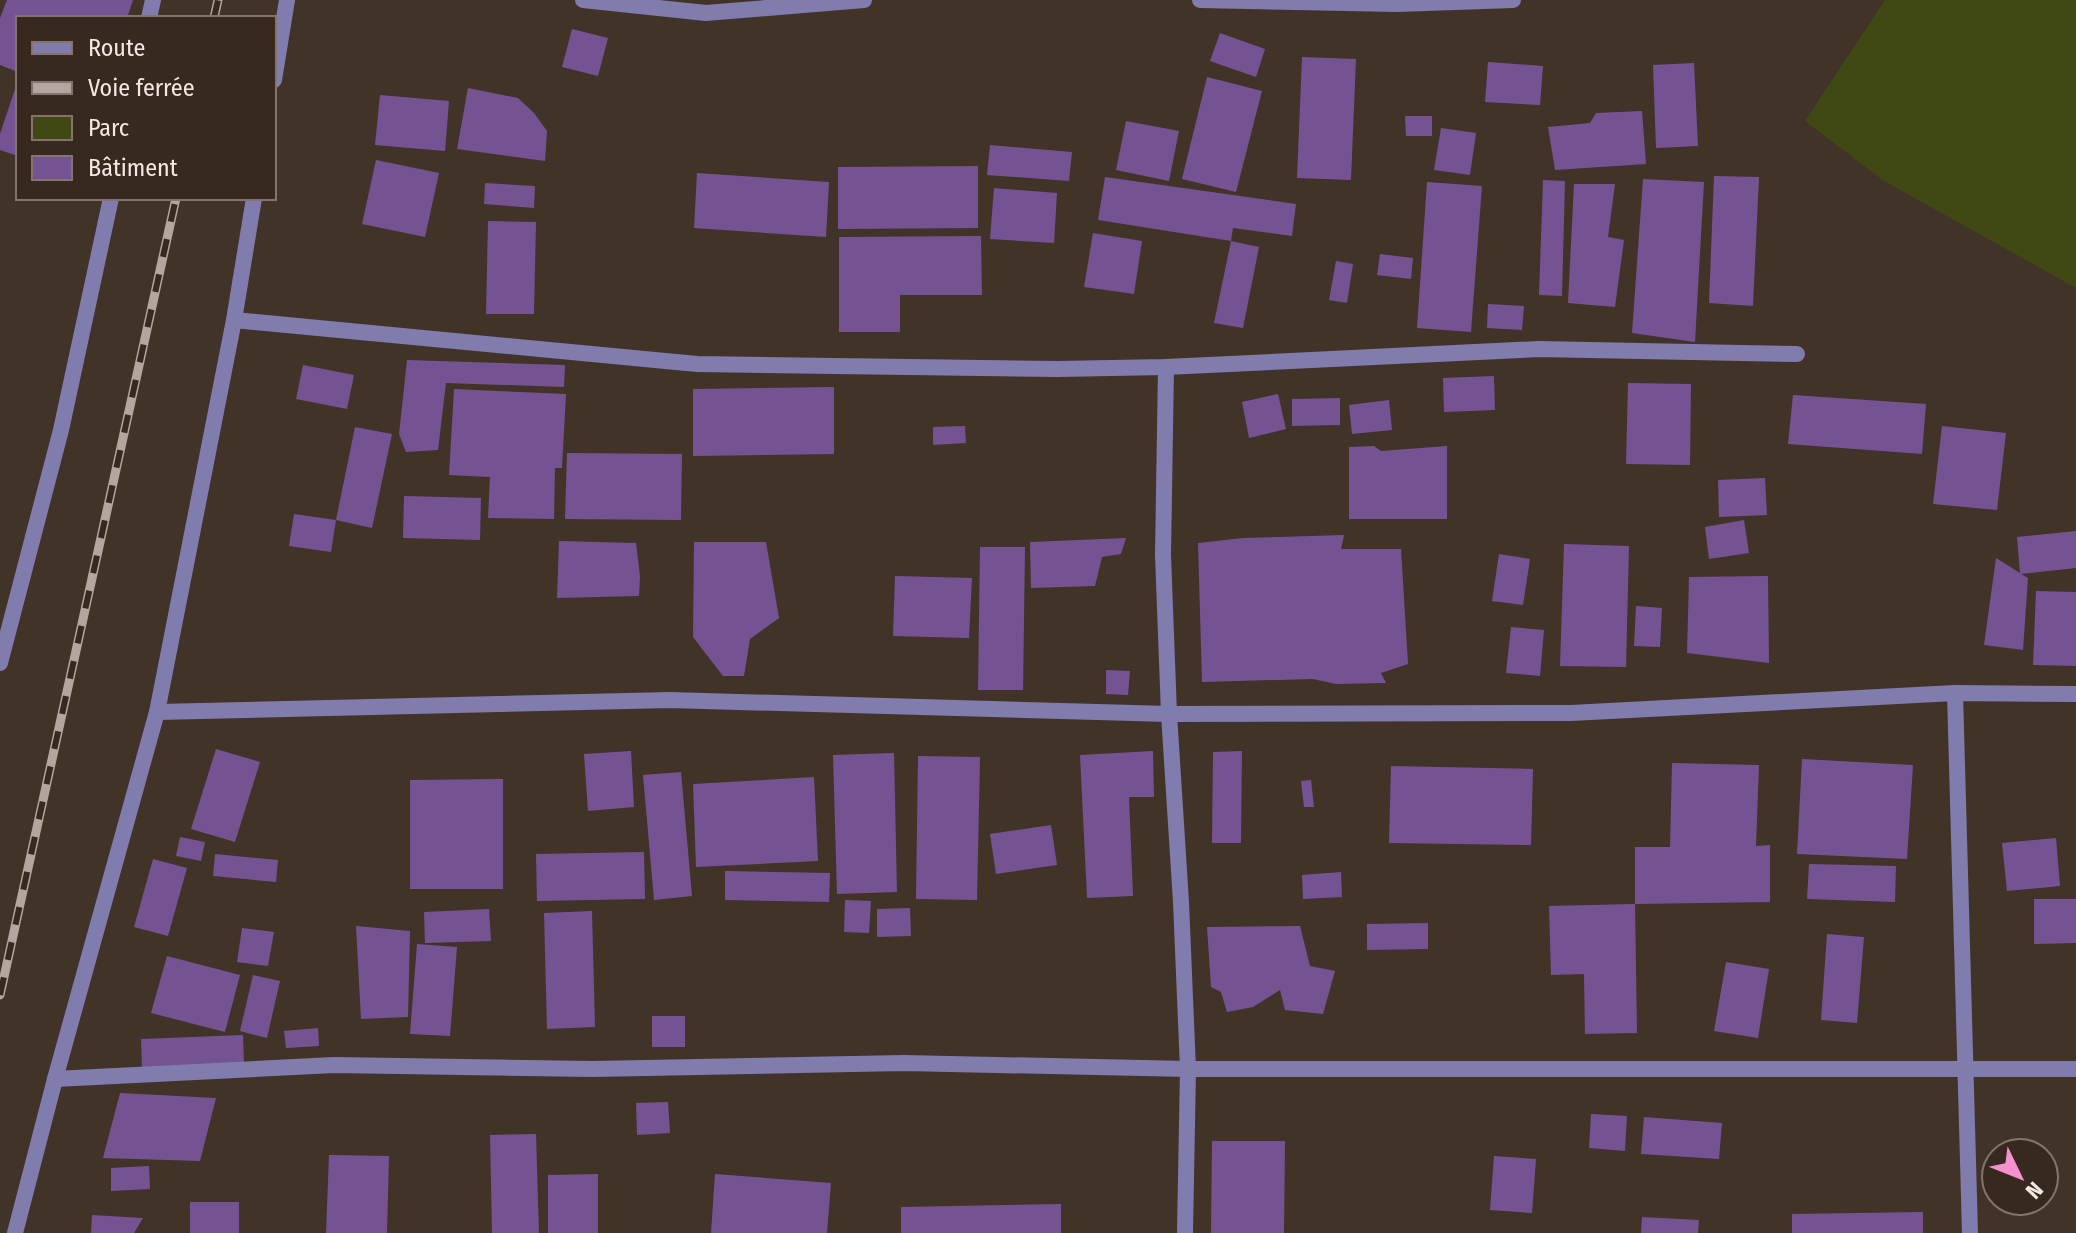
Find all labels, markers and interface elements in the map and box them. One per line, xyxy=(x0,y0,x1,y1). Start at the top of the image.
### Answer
legend xyxy=(16,16,276,200)
text: Route xyxy=(88,34,145,62)
text: Voie ferrée xyxy=(88,74,195,102)
text: Parc xyxy=(88,114,129,142)
text: Bâtiment xyxy=(88,154,178,182)
north arrow xyxy=(1980,1137,2060,1217)
text: N xyxy=(2020,1176,2049,1204)

